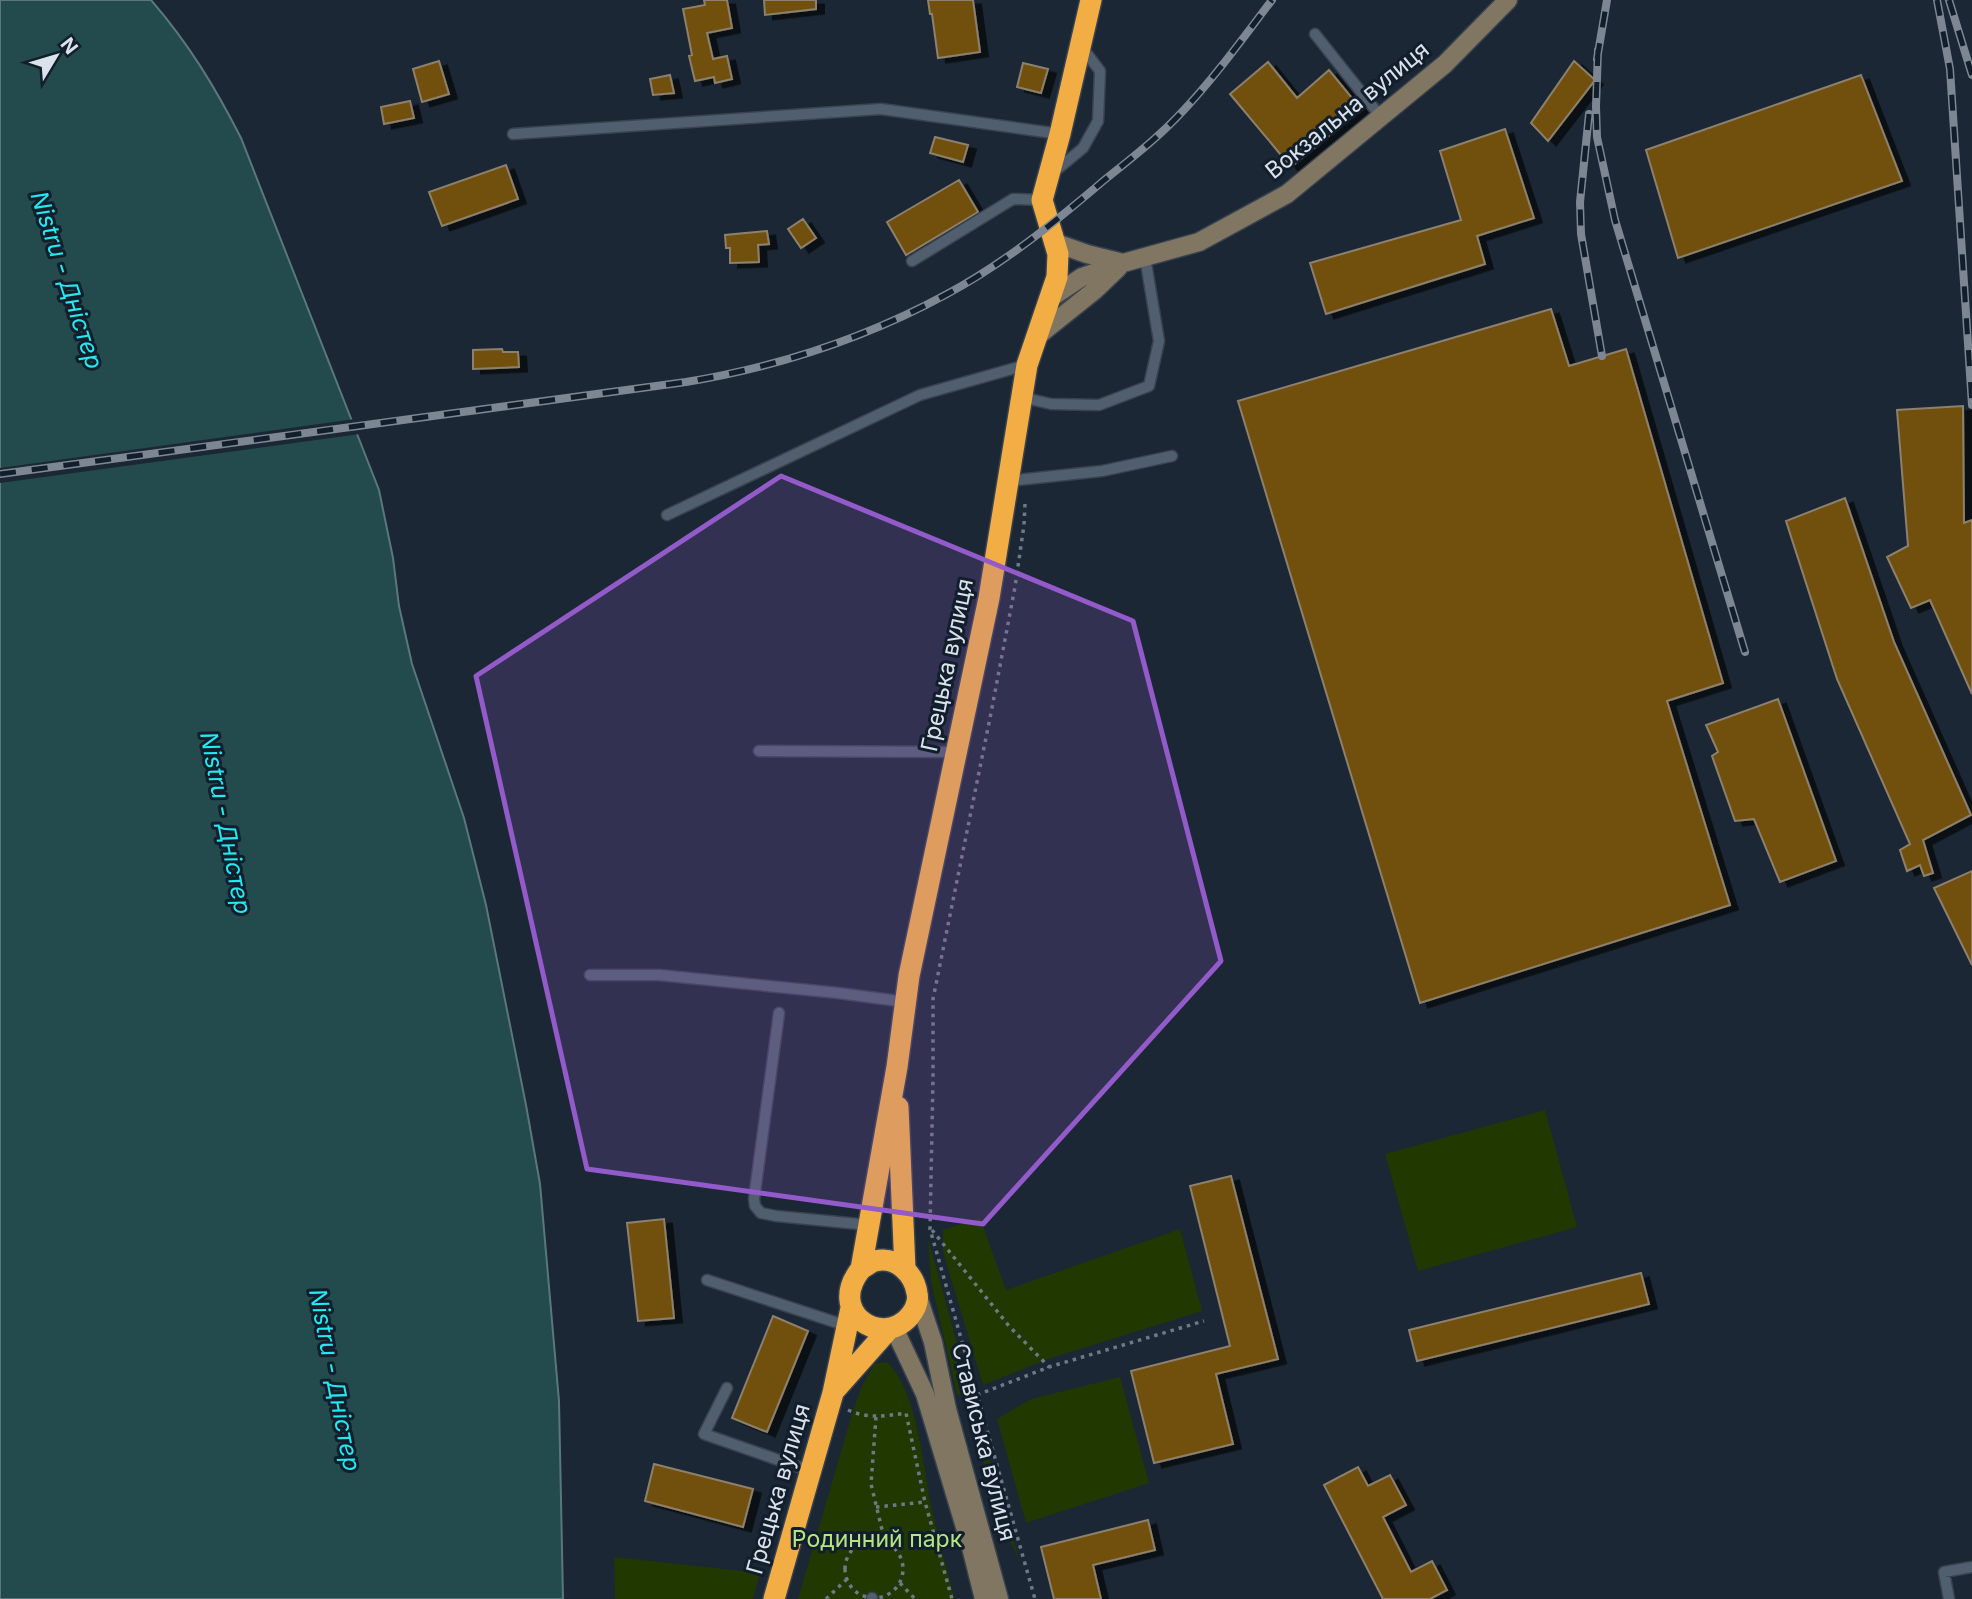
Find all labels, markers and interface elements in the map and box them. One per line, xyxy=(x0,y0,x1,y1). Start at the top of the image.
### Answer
north arrow xyxy=(21,21,91,91)
text: N xyxy=(55,33,83,59)
street label: Вокзальна вулиця xyxy=(1260,35,1434,185)
water label: Nistru - Дністер xyxy=(25,188,109,372)
street label: Грецька вулиця xyxy=(915,576,979,754)
water label: Nistru - Дністер xyxy=(194,729,258,917)
water label: Nistru - Дністер xyxy=(303,1286,367,1474)
street label: Стависька вулиця xyxy=(946,1340,1022,1544)
street label: Грецька вулиця xyxy=(740,1400,816,1578)
park label: Родинний парк xyxy=(792,1525,963,1553)

